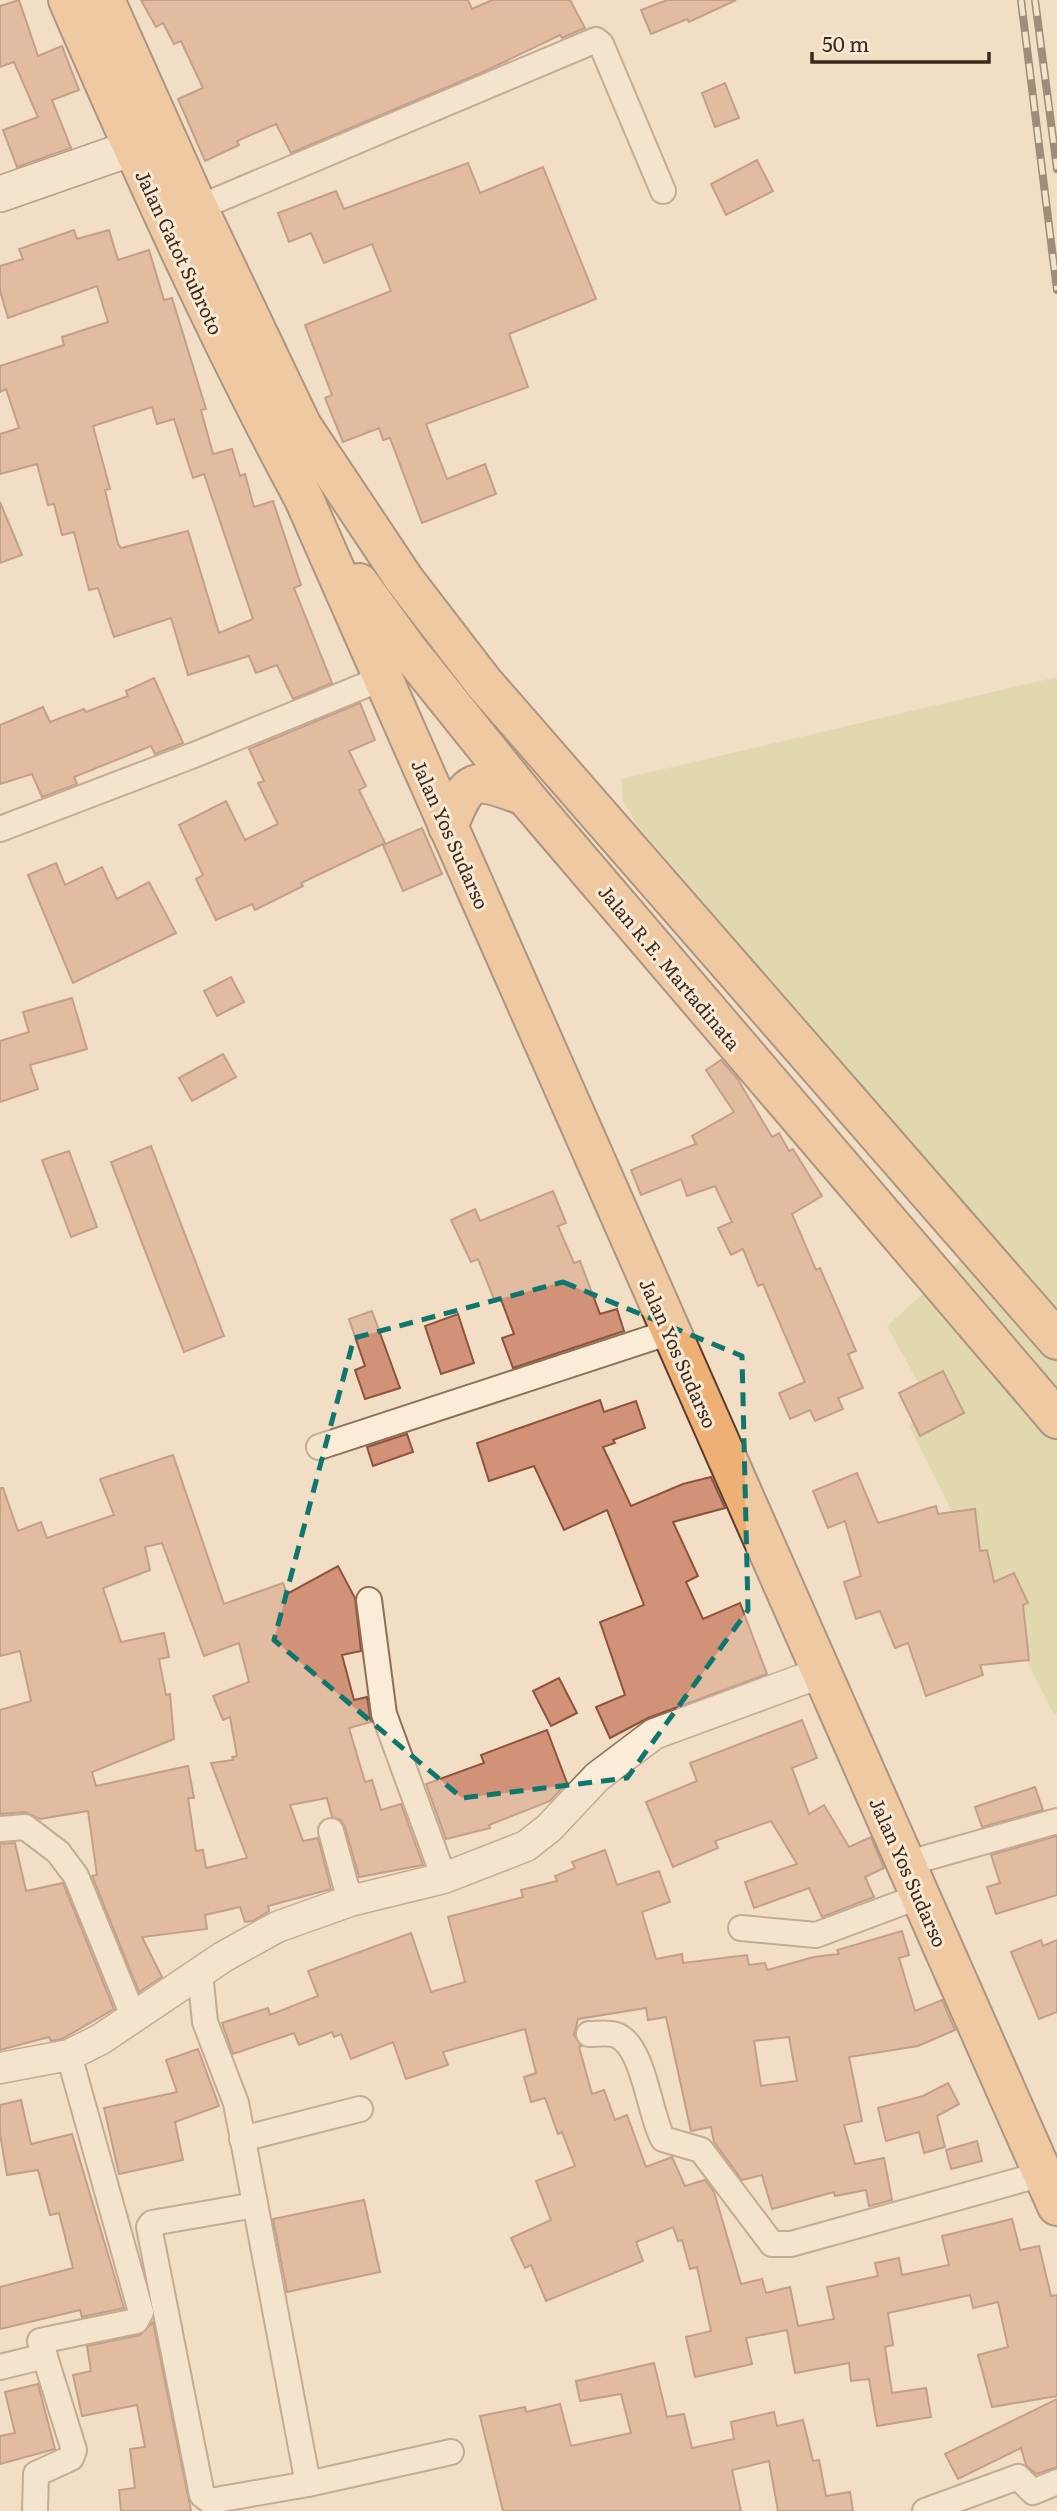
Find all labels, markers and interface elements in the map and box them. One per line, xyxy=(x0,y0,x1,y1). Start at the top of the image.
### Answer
scale bar xyxy=(812,21,989,65)
text: 50 m xyxy=(822,27,869,58)
street label: Jalan Gatot Subroto xyxy=(129,165,231,339)
street label: Jalan Yos Sudarso xyxy=(405,755,497,913)
street label: Jalan R.E. Martadinata xyxy=(592,878,748,1056)
street label: Jalan Yos Sudarso xyxy=(633,1274,725,1432)
street label: Jalan Yos Sudarso xyxy=(863,1793,955,1951)

